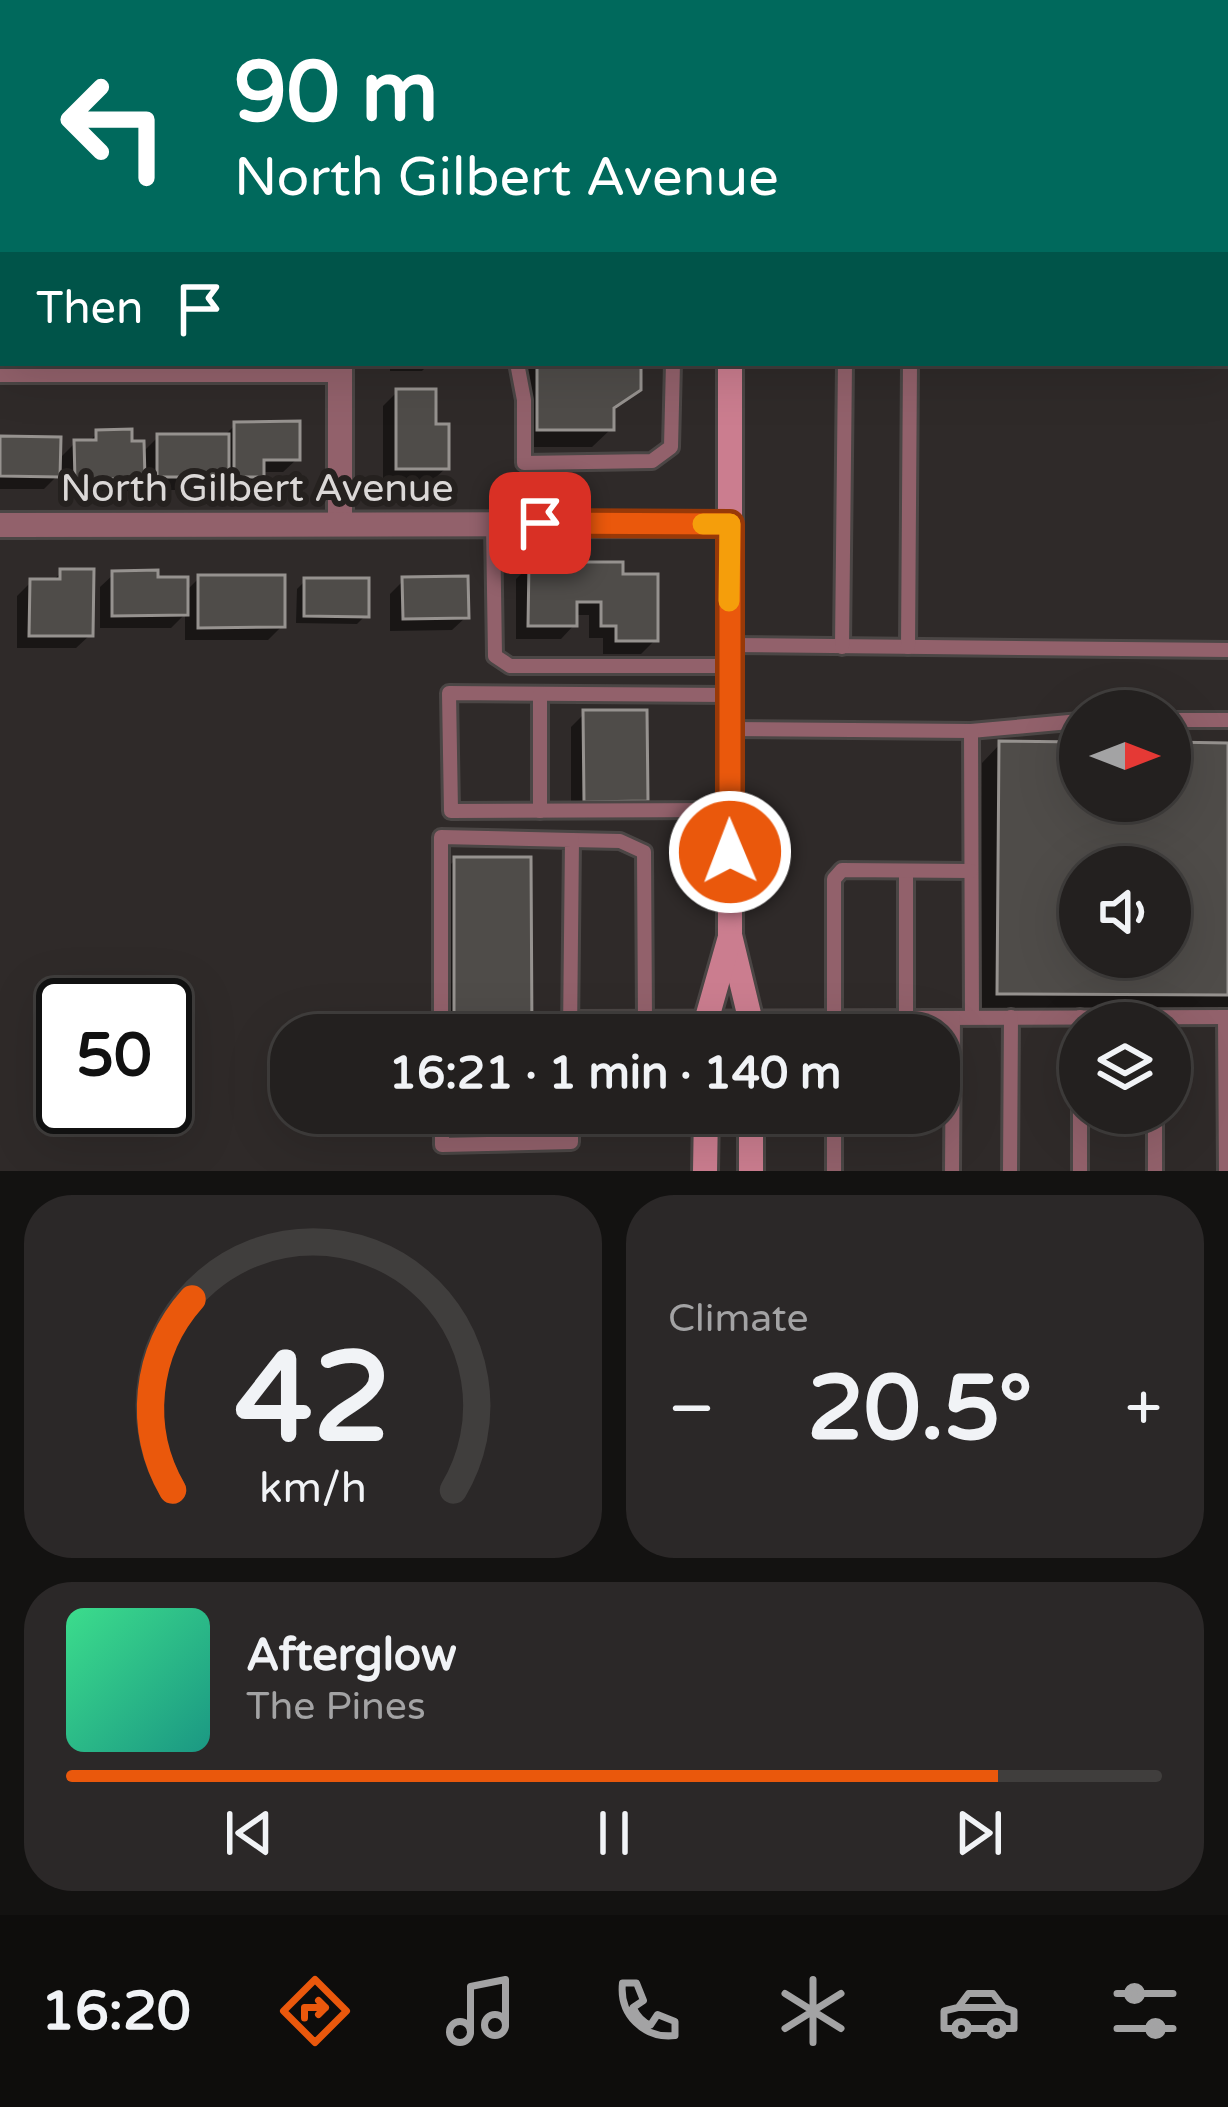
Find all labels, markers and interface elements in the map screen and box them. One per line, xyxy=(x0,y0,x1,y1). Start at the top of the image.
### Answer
text: 90 m xyxy=(234,43,438,144)
icon: left xyxy=(36,48,192,204)
text: North Gilbert Avenue xyxy=(234,145,779,210)
icon: arrive xyxy=(167,276,233,342)
text: Then xyxy=(36,282,143,336)
street label: North Gilbert Avenue xyxy=(60,465,454,512)
pin xyxy=(489,472,591,574)
icon: arrive xyxy=(507,490,573,556)
north arrow xyxy=(1059,690,1191,822)
map controls xyxy=(1059,690,1191,1134)
position arrow xyxy=(667,789,793,915)
button: sound xyxy=(1059,846,1191,978)
speed limit sign: 50 xyxy=(36,978,192,1134)
button: layers xyxy=(1059,1002,1191,1134)
text: 16:21 · 1 min · 140 m xyxy=(389,1047,841,1101)
text: Climate xyxy=(668,1295,808,1342)
text: 42 xyxy=(235,1324,391,1475)
text: 20.5° xyxy=(807,1355,1033,1464)
text: − xyxy=(668,1369,715,1449)
text: + xyxy=(1125,1369,1162,1449)
text: km/h xyxy=(259,1462,367,1513)
text: Afterglow xyxy=(246,1629,457,1683)
text: The Pines xyxy=(246,1683,426,1730)
icon: previous xyxy=(216,1800,282,1866)
icon: pause xyxy=(581,1800,647,1866)
icon: next xyxy=(946,1800,1012,1866)
icon: directions xyxy=(273,1969,357,2053)
icon: music xyxy=(439,1969,523,2053)
icon: phone xyxy=(605,1969,689,2053)
icon: climate xyxy=(771,1969,855,2053)
icon: car xyxy=(937,1969,1021,2053)
icon: filters xyxy=(1103,1969,1187,2053)
text: 16:20 xyxy=(41,1979,191,2044)

